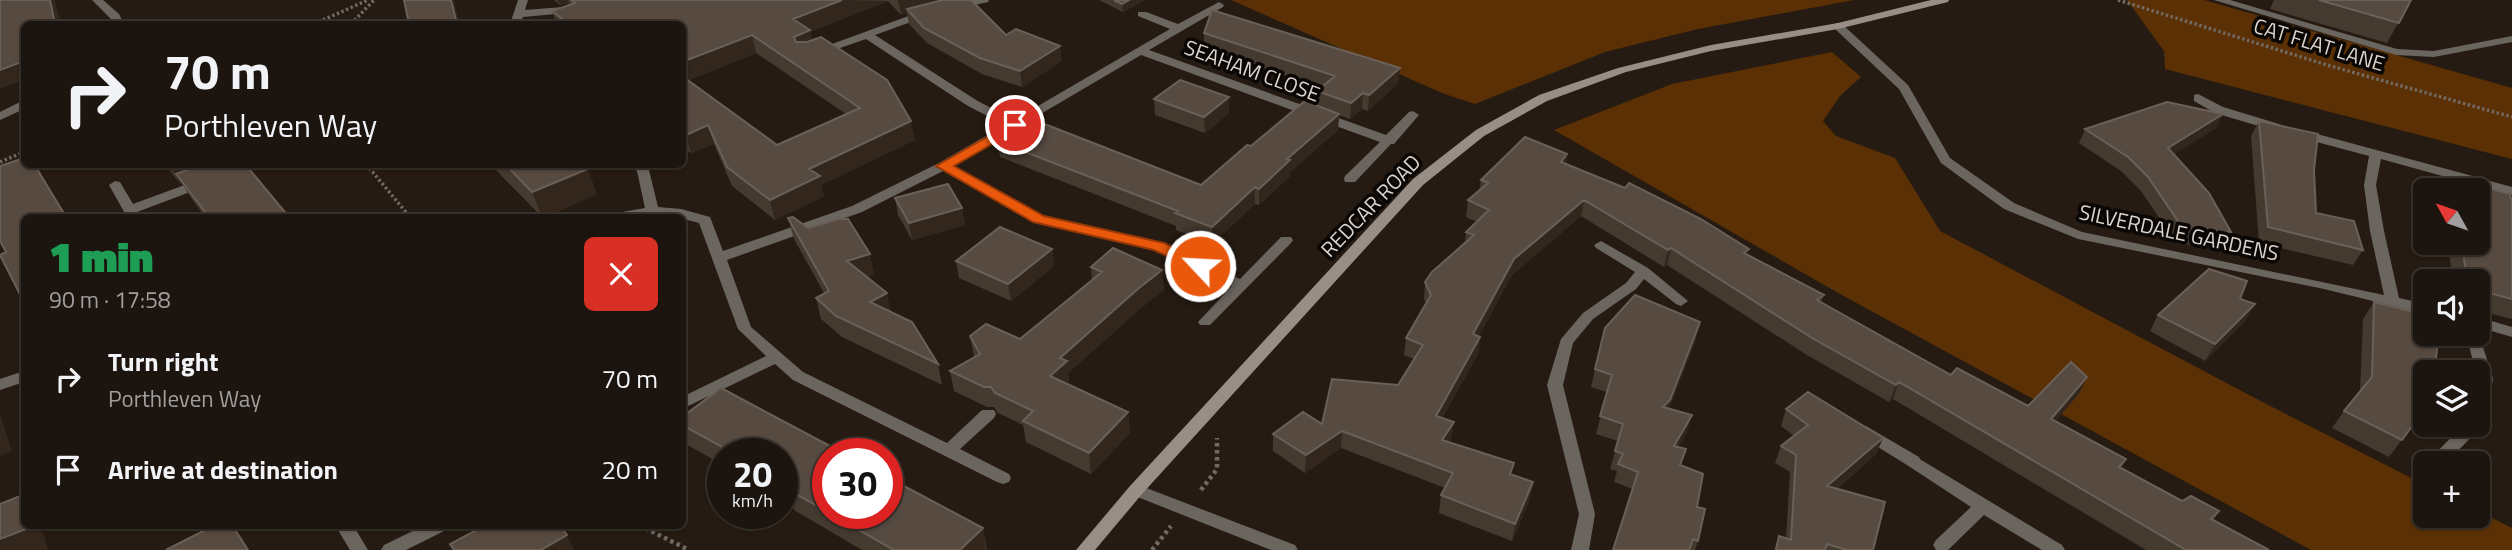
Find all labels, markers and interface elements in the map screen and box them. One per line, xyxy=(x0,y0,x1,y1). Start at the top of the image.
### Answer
street label: CAT FLAT LANE xyxy=(2250,9,2389,79)
street label: SEAHAM CLOSE xyxy=(1180,31,1325,109)
text: 70 m xyxy=(164,33,271,108)
icon: right xyxy=(49,49,140,140)
pin xyxy=(985,95,1045,155)
text: Porthleven Way xyxy=(164,101,377,149)
icon: arrive xyxy=(996,106,1034,144)
street label: REDCAR ROAD xyxy=(1313,147,1428,264)
north arrow xyxy=(2413,178,2490,256)
map controls xyxy=(2413,178,2490,528)
street label: SILVERDALE GARDENS xyxy=(2076,195,2282,269)
text: 1 min xyxy=(49,224,153,288)
position arrow xyxy=(1163,229,1237,303)
button: close xyxy=(584,237,658,311)
button: sound xyxy=(2413,269,2490,346)
text: 90 m · 17:58 xyxy=(49,282,171,317)
text: Turn right xyxy=(108,342,219,381)
text: 70 m xyxy=(601,359,658,398)
icon: right xyxy=(49,360,87,398)
button: layers xyxy=(2413,360,2490,437)
text: Porthleven Way xyxy=(108,381,261,416)
speed limit sign: 30 xyxy=(812,438,903,529)
text: 20 xyxy=(733,447,772,501)
text: Arrive at destination xyxy=(108,450,338,489)
text: 20 m xyxy=(601,450,658,489)
icon: arrive xyxy=(49,451,87,489)
button: + xyxy=(2413,451,2490,528)
text: km/h xyxy=(732,487,773,514)

